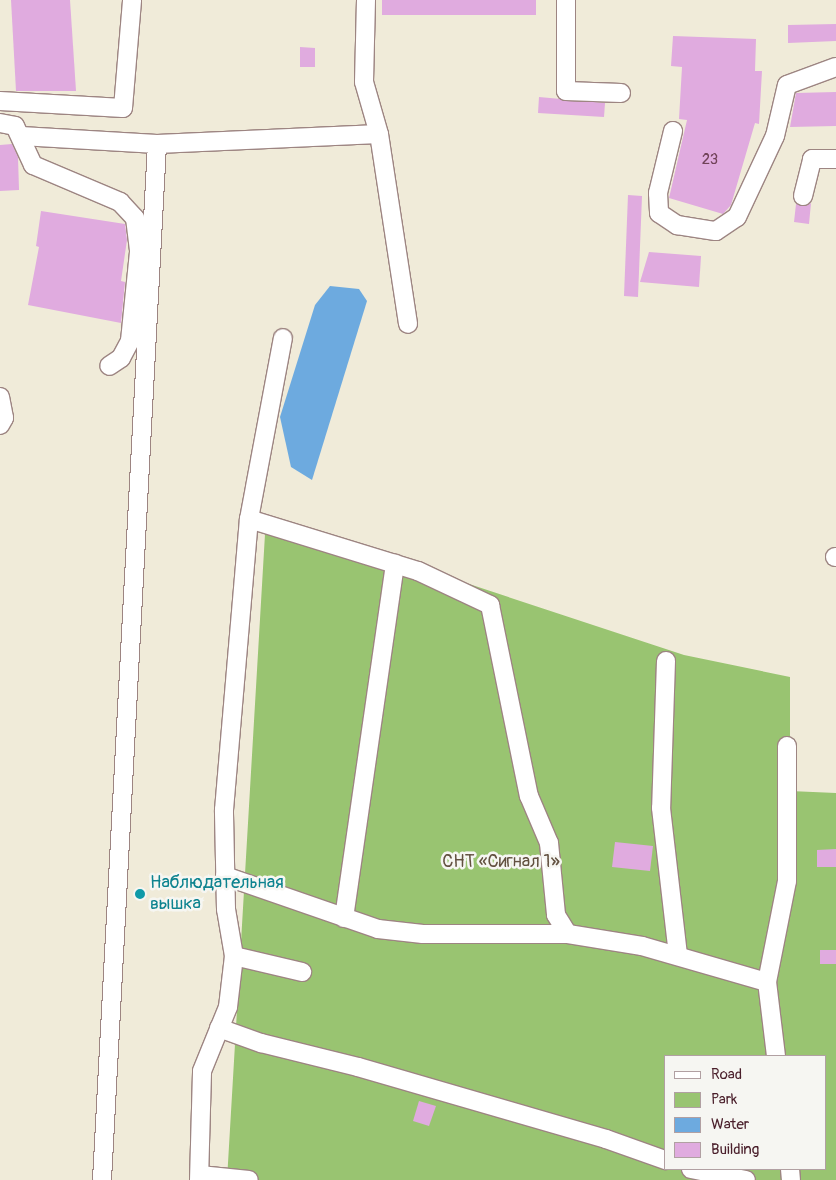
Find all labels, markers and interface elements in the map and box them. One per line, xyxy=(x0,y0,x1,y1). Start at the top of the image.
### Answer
house number: 23 xyxy=(702,151,718,169)
park label: СНТ «Сигнал 1» xyxy=(442,851,560,873)
place label: Наблюдательная вышка xyxy=(150,873,284,916)
marker: Наблюдательная вышка xyxy=(134,888,146,900)
legend xyxy=(664,1055,826,1170)
text: Road xyxy=(711,1065,742,1084)
text: Park xyxy=(711,1090,737,1109)
text: Water xyxy=(711,1115,749,1134)
text: Building xyxy=(711,1140,759,1159)

